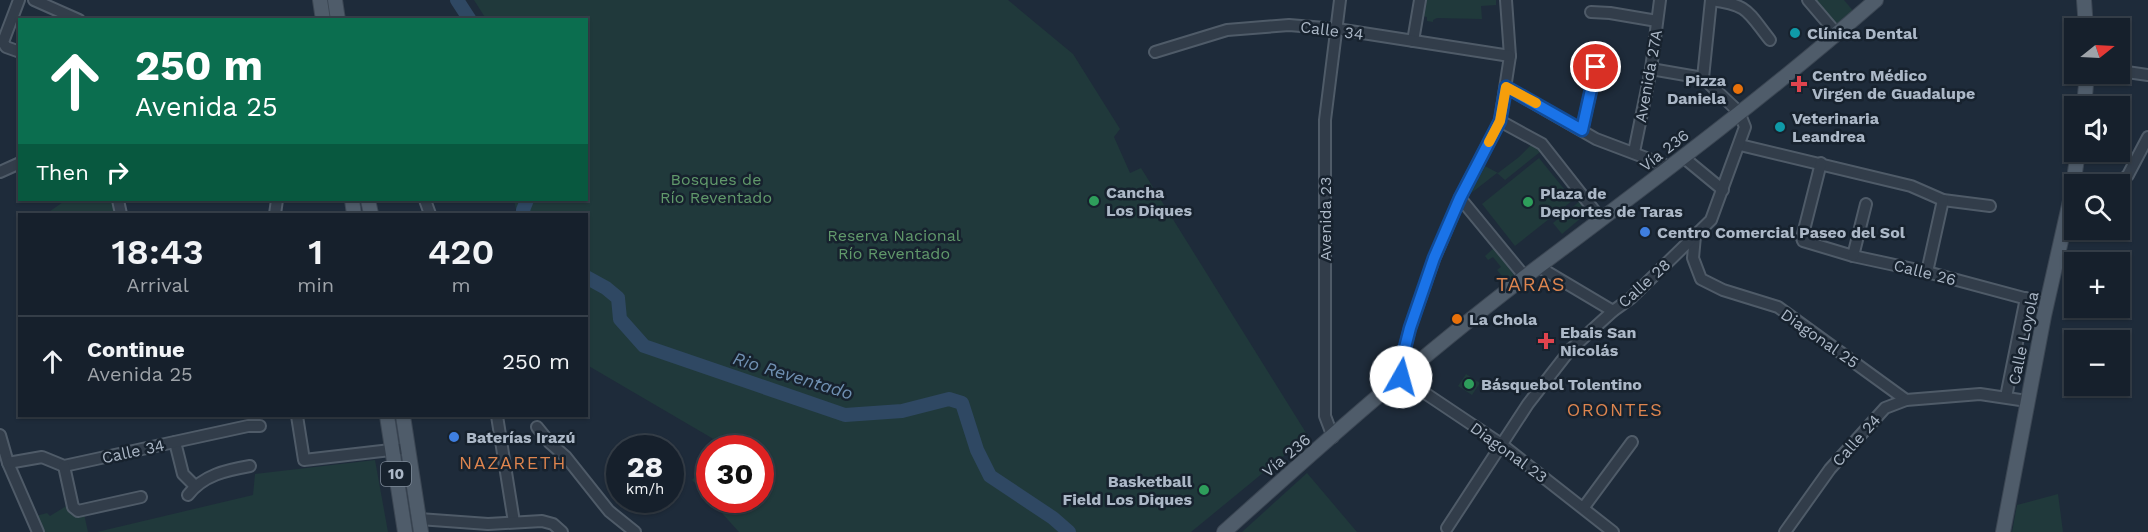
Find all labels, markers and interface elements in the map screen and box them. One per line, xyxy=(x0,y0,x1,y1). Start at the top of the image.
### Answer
street label: Calle 34 xyxy=(1299,17,1365,44)
north arrow xyxy=(2064,18,2130,84)
map controls xyxy=(2064,18,2130,396)
place label: Clínica Dental xyxy=(1807,24,1918,43)
marker: Clínica Dental xyxy=(1788,26,1802,40)
street label: Avenida 27A xyxy=(1631,28,1666,124)
text: 250 m xyxy=(135,41,263,90)
pin xyxy=(1570,41,1621,92)
icon: ahead xyxy=(36,42,114,120)
icon: arrive xyxy=(1579,50,1612,83)
place label: Centro Médico Virgen de Guadalupe xyxy=(1812,66,1975,103)
place label: Pizza Daniela xyxy=(1667,71,1727,108)
marker: Centro Médico Virgen de Guadalupe xyxy=(1790,75,1808,93)
marker: Pizza Daniela xyxy=(1731,82,1745,96)
text: Avenida 25 xyxy=(135,91,278,123)
button: sound xyxy=(2064,96,2130,162)
place label: Veterinaria Leandrea xyxy=(1792,109,1880,146)
marker: Veterinaria Leandrea xyxy=(1773,120,1787,134)
street label: Vía 236 xyxy=(1636,125,1693,175)
icon: right xyxy=(101,156,134,189)
text: Then xyxy=(36,160,89,185)
park label: Bosques de Río Reventado xyxy=(660,170,772,207)
button: search xyxy=(2064,174,2130,240)
street label: Avenida 23 xyxy=(1316,177,1335,261)
place label: Cancha Los Diques xyxy=(1106,183,1193,220)
place label: Plaza de Deportes de Taras xyxy=(1540,184,1683,221)
marker: Cancha Los Diques xyxy=(1087,194,1101,208)
marker: Plaza de Deportes de Taras xyxy=(1521,195,1535,209)
place label: Centro Comercial Paseo del Sol xyxy=(1657,223,1906,242)
marker: Centro Comercial Paseo del Sol xyxy=(1638,225,1652,239)
park label: Reserva Nacional Río Reventado xyxy=(827,226,961,263)
text: 18:43 xyxy=(112,231,204,273)
text: 1 xyxy=(308,231,323,273)
text: 420 xyxy=(428,231,494,273)
button: + xyxy=(2064,252,2130,318)
street label: Calle 28 xyxy=(1614,255,1674,312)
street label: Calle 26 xyxy=(1892,256,1958,289)
district label: TARAS xyxy=(1496,272,1566,296)
text: Arrival xyxy=(126,273,189,297)
text: min xyxy=(297,273,334,297)
text: m xyxy=(452,273,471,297)
street label: Calle Loyola xyxy=(2004,290,2043,387)
street label: Diagonal 25 xyxy=(1777,305,1862,372)
place label: La Chola xyxy=(1469,310,1538,329)
marker: La Chola xyxy=(1450,312,1464,326)
place label: Ebais San Nicolás xyxy=(1560,323,1637,360)
button: − xyxy=(2064,330,2130,396)
marker: Ebais San Nicolás xyxy=(1537,332,1555,350)
text: Continue xyxy=(87,337,185,362)
icon: ahead xyxy=(36,345,69,378)
position arrow xyxy=(1369,345,1433,409)
water label: Rio Reventado xyxy=(731,347,856,404)
text: 250 m xyxy=(502,349,570,374)
text: Avenida 25 xyxy=(87,362,193,386)
place label: Básquebol Tolentino xyxy=(1481,375,1642,394)
marker: Básquebol Tolentino xyxy=(1462,377,1476,391)
district label: ORONTES xyxy=(1567,399,1663,420)
street label: Calle 24 xyxy=(1828,410,1885,470)
street label: Diagonal 23 xyxy=(1467,418,1551,487)
place label: Baterías Irazú xyxy=(466,428,575,447)
marker: Baterías Irazú xyxy=(447,430,461,444)
street label: Vía 236 xyxy=(1258,430,1314,481)
speed limit sign: 30 xyxy=(696,435,774,513)
street label: Calle 34 xyxy=(100,436,166,467)
text: 28 xyxy=(627,449,663,484)
district label: NAZARETH xyxy=(459,452,567,473)
road number: 10 xyxy=(381,462,411,486)
place label: Basketball Field Los Diques xyxy=(1062,472,1193,509)
text: km/h xyxy=(626,480,664,498)
marker: Basketball Field Los Diques xyxy=(1197,483,1211,497)

